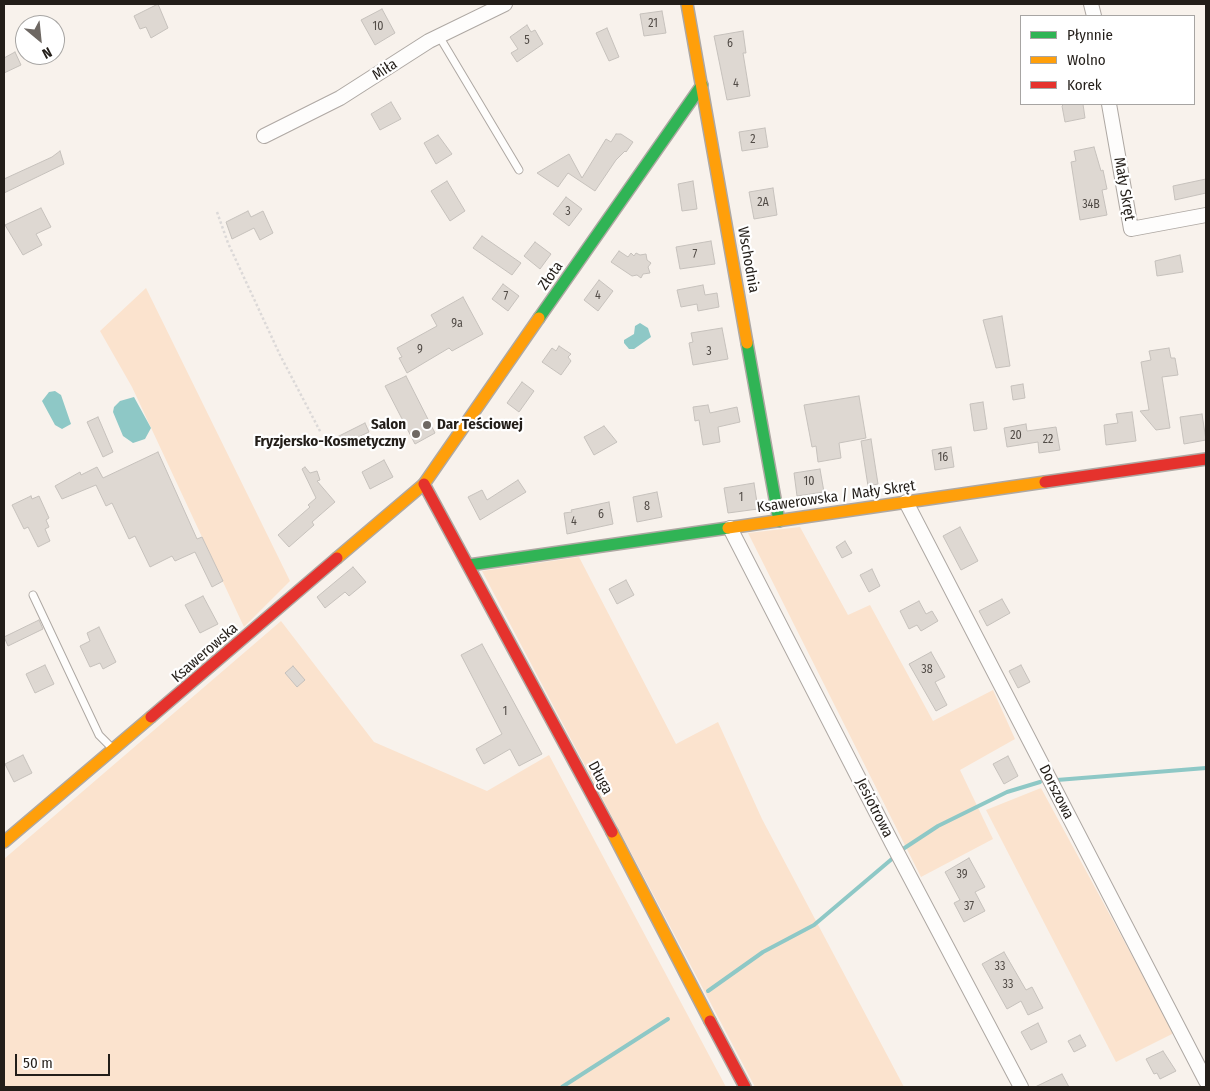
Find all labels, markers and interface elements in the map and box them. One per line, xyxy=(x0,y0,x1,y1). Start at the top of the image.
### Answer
north arrow xyxy=(15,15,65,65)
legend xyxy=(1020,15,1195,105)
house number: 21 xyxy=(648,17,658,31)
house number: 10 xyxy=(373,20,383,34)
text: Płynnie xyxy=(1067,26,1113,44)
house number: 5 xyxy=(524,34,530,48)
house number: 6 xyxy=(727,37,733,51)
text: N xyxy=(39,43,55,62)
text: Wolno xyxy=(1067,51,1106,69)
street label: Miła xyxy=(369,55,401,85)
text: Korek xyxy=(1067,76,1102,94)
house number: 4 xyxy=(733,77,739,91)
house number: 2 xyxy=(750,133,756,147)
street label: Mały Skręt xyxy=(1110,156,1138,222)
house number: 2A xyxy=(757,196,769,210)
house number: 34B xyxy=(1082,198,1100,212)
house number: 3 xyxy=(565,205,571,219)
street label: Wschodnia xyxy=(733,226,763,294)
house number: 7 xyxy=(693,248,697,262)
street label: Złota xyxy=(535,258,567,294)
house number: 4 xyxy=(595,289,601,303)
house number: 7 xyxy=(504,290,508,304)
house number: 9a xyxy=(451,317,463,331)
house number: 9 xyxy=(417,343,423,357)
house number: 3 xyxy=(706,345,712,359)
place label: Salon Fryzjersko-Kosmetyczny xyxy=(254,416,406,451)
place label: Dar Teściowej xyxy=(437,416,523,434)
marker: Dar Teściowej xyxy=(421,419,433,431)
marker: Salon Fryzjersko-Kosmetyczny xyxy=(410,428,422,440)
house number: 20 xyxy=(1010,429,1022,443)
house number: 22 xyxy=(1043,433,1053,447)
house number: 16 xyxy=(938,451,948,465)
house number: 10 xyxy=(804,475,814,489)
street label: Ksawerowska / Mały Skręt xyxy=(756,477,916,517)
house number: 1 xyxy=(739,491,743,505)
house number: 8 xyxy=(644,500,650,514)
house number: 6 xyxy=(598,508,604,522)
house number: 4 xyxy=(571,515,577,529)
street label: Ksawerowska xyxy=(168,619,242,687)
house number: 38 xyxy=(921,663,933,677)
house number: 1 xyxy=(503,705,507,719)
street label: Długa xyxy=(584,758,616,798)
street label: Dorszowa xyxy=(1035,762,1077,822)
street label: Jesiotrowa xyxy=(851,775,897,841)
house number: 39 xyxy=(956,868,968,882)
house number: 37 xyxy=(964,900,974,914)
house number: 33 xyxy=(995,960,1005,974)
house number: 33 xyxy=(1003,978,1013,992)
scale bar xyxy=(18,1044,112,1076)
text: 50 m xyxy=(23,1054,53,1072)

